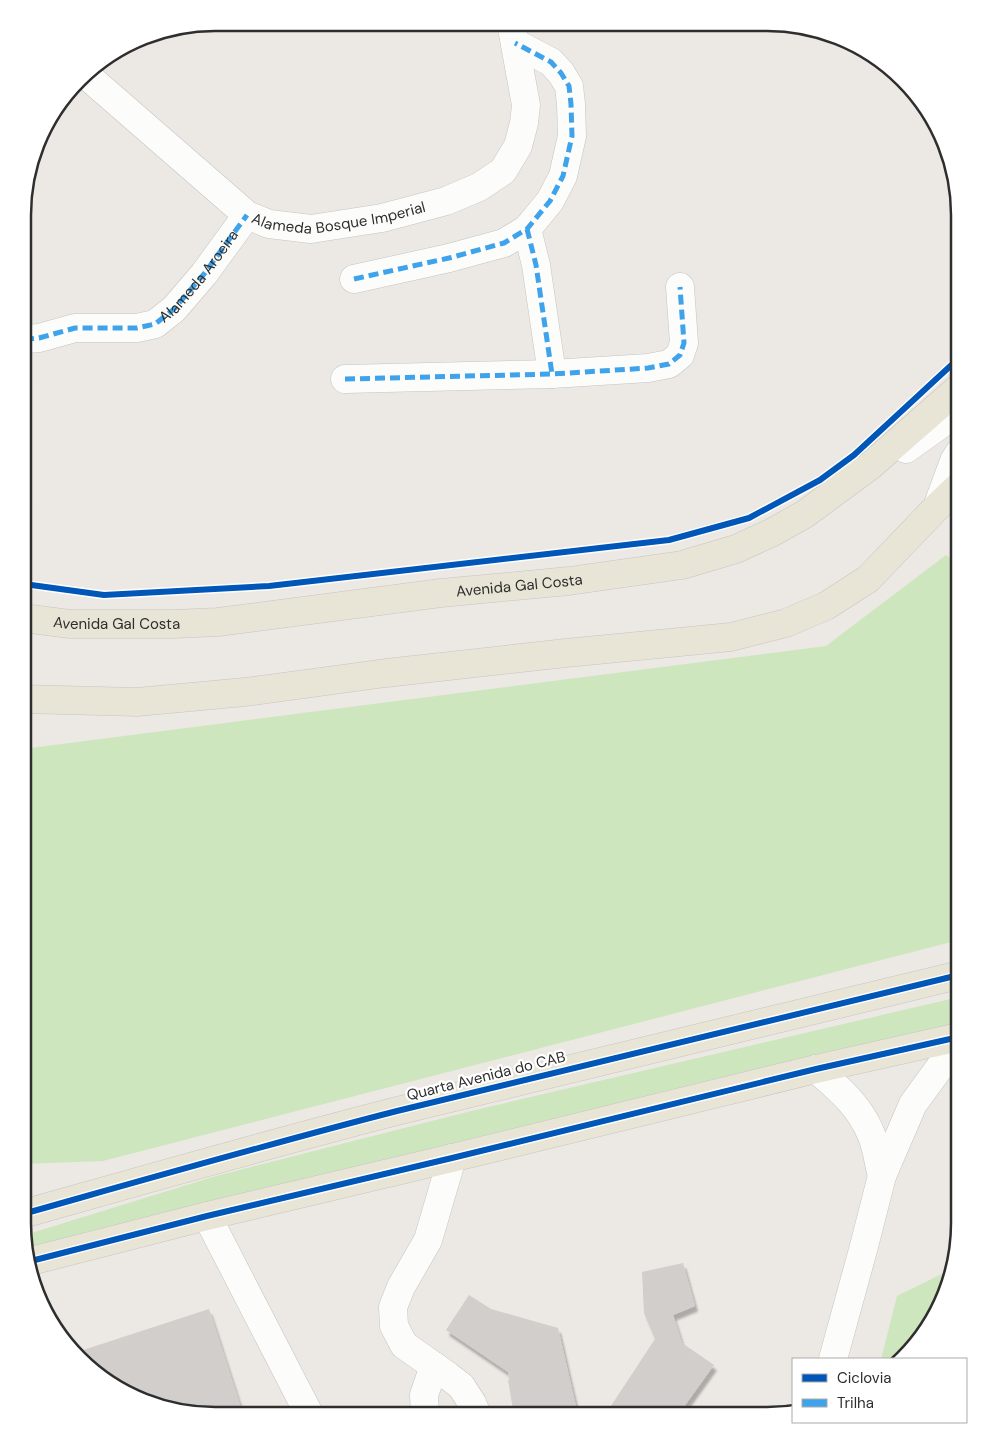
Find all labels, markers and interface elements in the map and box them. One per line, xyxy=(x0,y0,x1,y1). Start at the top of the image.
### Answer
street label: Alameda Bosque Imperial xyxy=(249,197,428,239)
street label: Alameda Aroeira xyxy=(155,226,243,327)
street label: Avenida Gal Costa xyxy=(455,569,584,602)
street label: Avenida Gal Costa xyxy=(52,612,181,634)
street label: Quarta Avenida do CAB xyxy=(405,1047,567,1105)
legend xyxy=(792,1358,967,1423)
text: Ciclovia xyxy=(837,1368,891,1388)
text: Trilha xyxy=(837,1393,874,1413)

